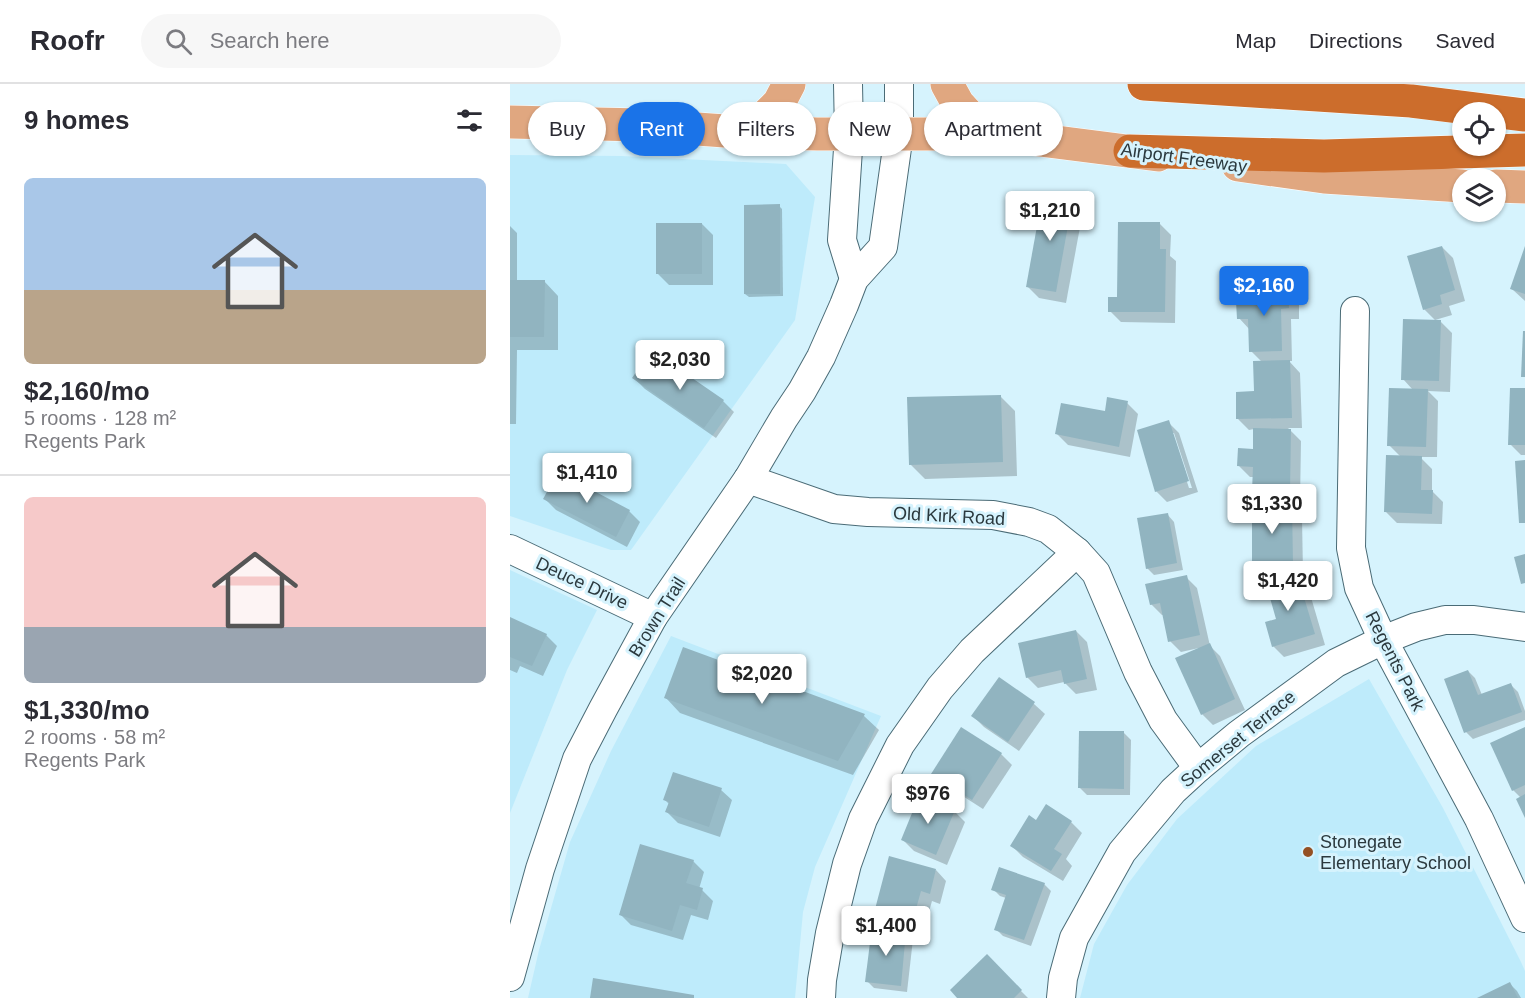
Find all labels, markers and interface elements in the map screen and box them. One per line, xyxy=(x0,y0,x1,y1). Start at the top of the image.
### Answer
search box xyxy=(141,14,561,68)
text: Roofr xyxy=(30,25,105,56)
icon: search xyxy=(162,25,195,58)
text: Search here xyxy=(210,28,330,53)
text: Map xyxy=(1235,29,1276,52)
text: Directions xyxy=(1309,29,1402,52)
text: Saved xyxy=(1435,29,1495,52)
chip: Buy xyxy=(528,102,606,156)
chip: Rent xyxy=(618,102,705,156)
chip: Filters xyxy=(717,102,816,156)
chip: New xyxy=(828,102,912,156)
chip: Apartment xyxy=(924,102,1063,156)
map controls xyxy=(1452,102,1506,222)
button: locate xyxy=(1452,102,1506,156)
icon: filters xyxy=(453,104,486,137)
text: 9 homes xyxy=(24,105,130,135)
street label: Airport Freeway xyxy=(1120,139,1248,177)
button: layers xyxy=(1452,168,1506,222)
pin: $1,210 xyxy=(1001,191,1099,242)
text: $1,210 xyxy=(1019,199,1081,221)
icon: home xyxy=(201,217,309,325)
pin: $2,160 xyxy=(1215,266,1313,317)
text: $2,160 xyxy=(1233,274,1295,296)
pin: $2,030 xyxy=(631,340,729,391)
text: $2,030 xyxy=(649,348,711,370)
text: $2,160/mo xyxy=(24,376,150,406)
text: 5 rooms · 128 m² xyxy=(24,407,176,429)
text: Regents Park xyxy=(24,430,145,452)
pin: $1,410 xyxy=(538,453,636,504)
text: $1,410 xyxy=(556,461,618,483)
pin: $1,330 xyxy=(1223,484,1321,535)
text: $1,330 xyxy=(1241,492,1303,514)
street label: Old Kirk Road xyxy=(893,503,1005,529)
icon: home xyxy=(201,536,309,644)
street label: Deuce Drive xyxy=(533,553,631,613)
pin: $1,420 xyxy=(1239,561,1337,612)
text: $1,420 xyxy=(1257,569,1319,591)
street label: Brown Trail xyxy=(625,574,689,660)
street label: Regents Park xyxy=(1361,608,1429,715)
pin: $2,020 xyxy=(713,654,811,705)
text: $2,020 xyxy=(731,662,793,684)
street label: Somerset Terrace xyxy=(1177,687,1299,791)
text: $1,330/mo xyxy=(24,695,150,725)
text: 2 rooms · 58 m² xyxy=(24,726,165,748)
text: Regents Park xyxy=(24,749,145,771)
pin: $976 xyxy=(892,774,964,825)
text: $976 xyxy=(906,782,950,804)
place label: Stonegate Elementary School xyxy=(1320,832,1471,873)
marker: Stonegate Elementary School xyxy=(1301,845,1315,859)
pin: $1,400 xyxy=(837,906,935,957)
text: $1,400 xyxy=(855,914,917,936)

